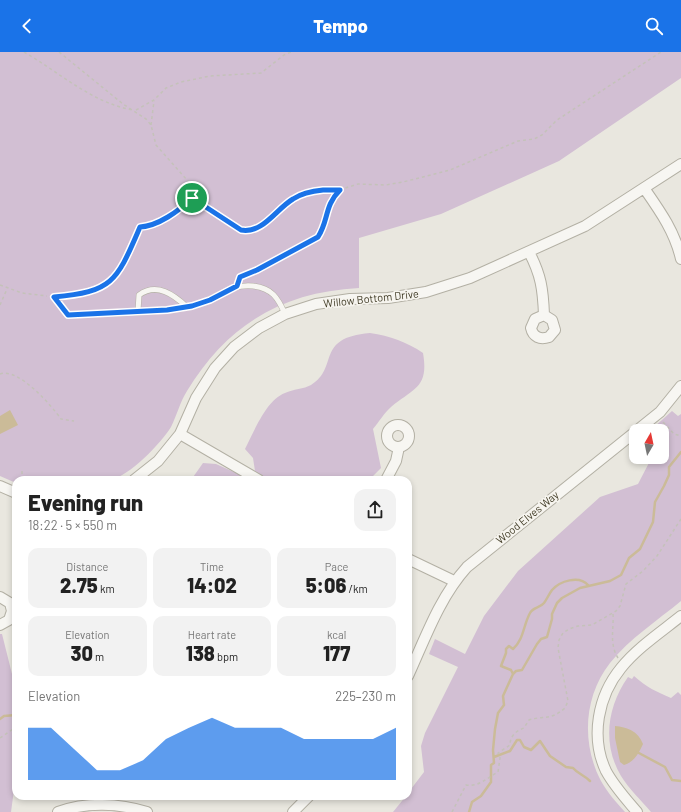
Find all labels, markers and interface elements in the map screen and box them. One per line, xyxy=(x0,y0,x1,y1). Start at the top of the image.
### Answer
icon: back xyxy=(16,15,38,37)
text: Tempo xyxy=(313,15,368,37)
icon: search xyxy=(643,15,665,37)
pin xyxy=(175,181,209,215)
icon: arrive xyxy=(181,187,203,209)
street label: Willow Bottom Drive xyxy=(323,287,419,309)
north arrow xyxy=(629,424,669,464)
map controls xyxy=(629,424,669,464)
street label: Wood Elves Way xyxy=(493,488,561,546)
text: Evening run xyxy=(28,489,143,515)
button: share xyxy=(354,489,396,531)
text: 18:22 · 5 × 550 m xyxy=(28,517,117,533)
text: Distance xyxy=(66,560,108,573)
text: Time xyxy=(200,560,224,573)
text: Pace xyxy=(325,560,348,573)
text: 2.75 xyxy=(60,573,98,597)
text: 14:02 xyxy=(187,573,237,597)
text: 5:06 xyxy=(306,573,346,597)
text: km xyxy=(98,582,115,595)
text: /km xyxy=(346,582,368,595)
text: Elevation xyxy=(65,628,109,641)
text: Heart rate xyxy=(188,628,236,641)
text: kcal xyxy=(327,628,346,641)
text: 30 xyxy=(70,641,93,665)
text: 138 xyxy=(186,641,215,665)
text: 177 xyxy=(323,641,350,665)
text: m xyxy=(93,650,104,663)
text: bpm xyxy=(215,650,238,663)
text: Elevation xyxy=(28,688,80,704)
text: 225–230 m xyxy=(335,688,396,704)

